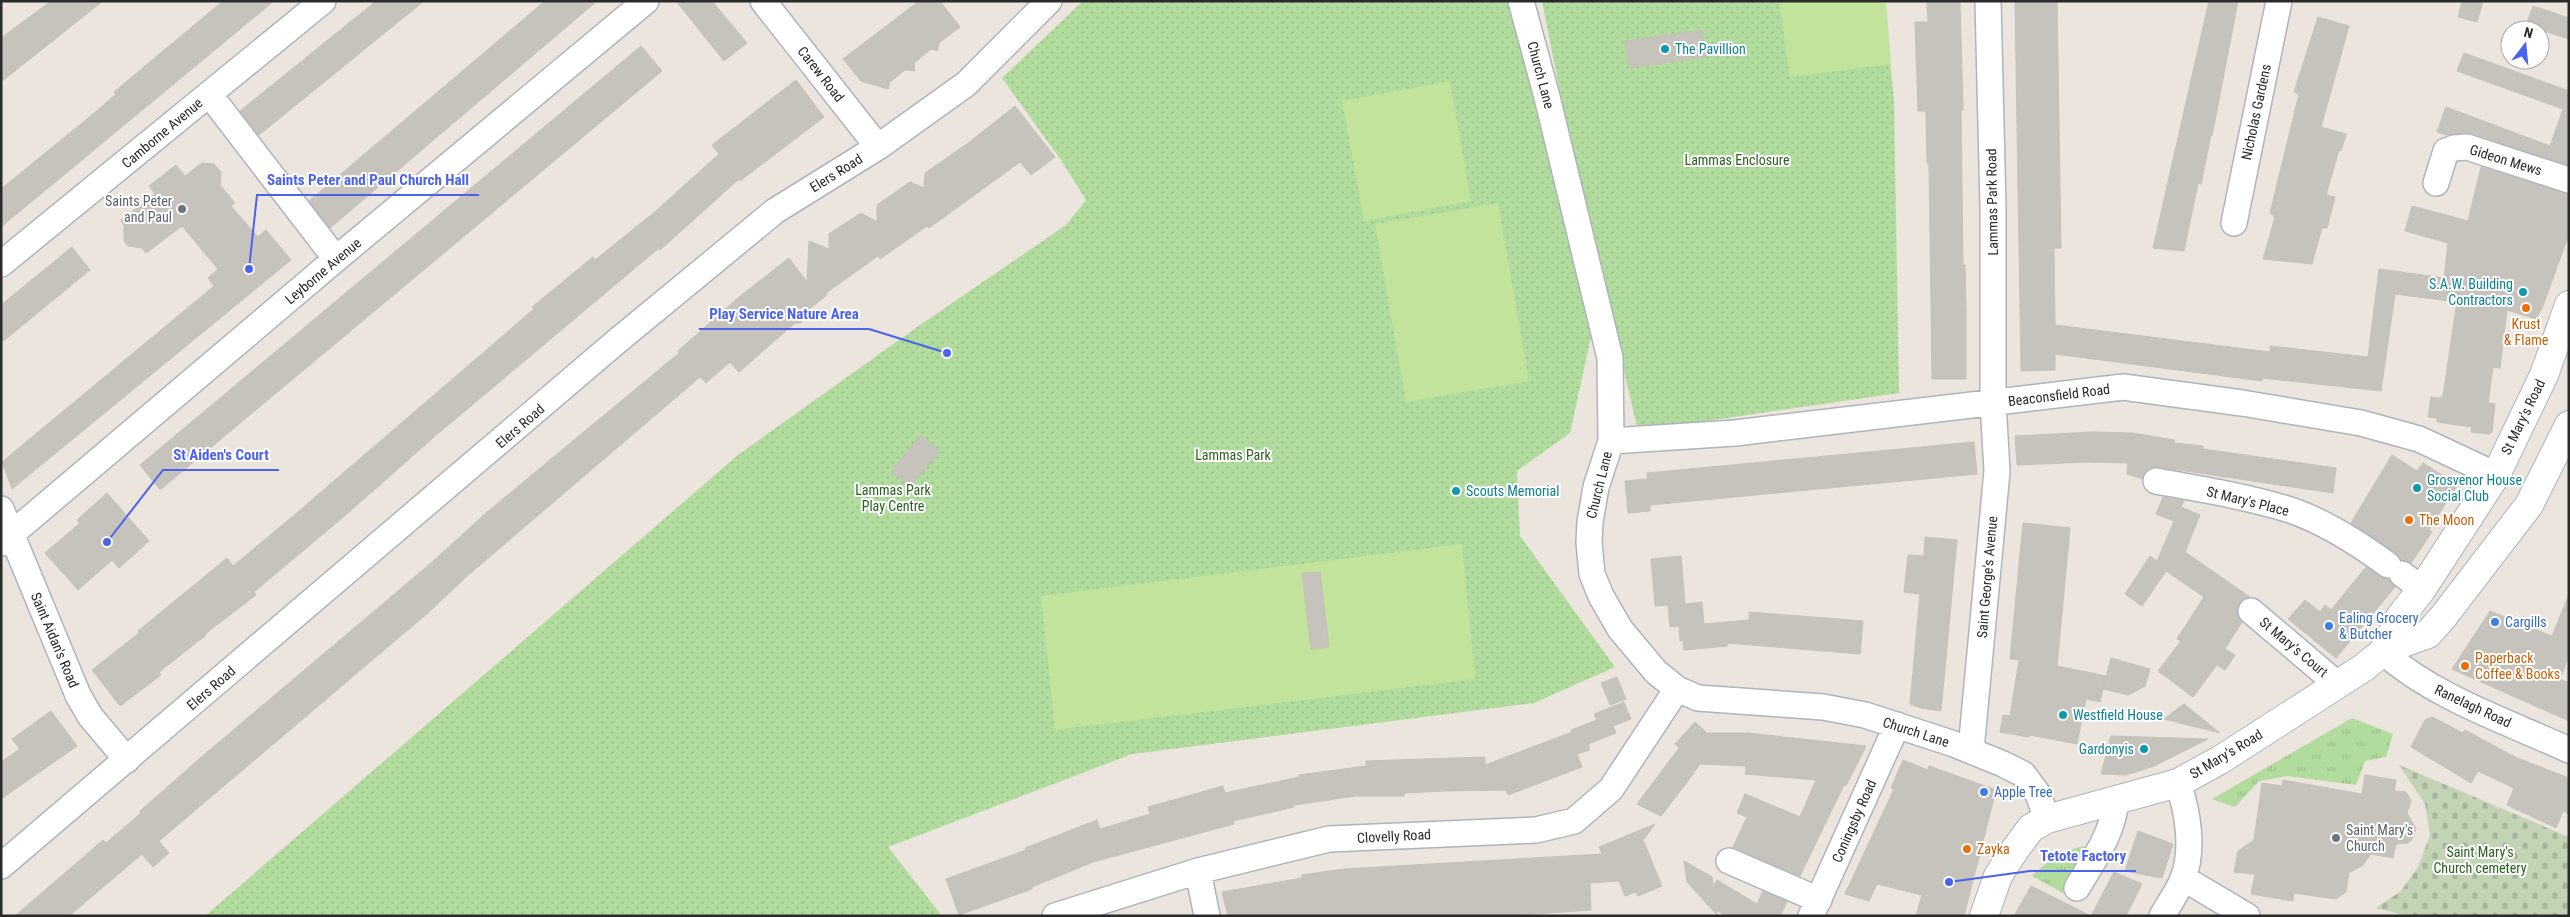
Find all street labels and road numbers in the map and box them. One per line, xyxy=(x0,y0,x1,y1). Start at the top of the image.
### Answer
street label: Church Lane xyxy=(1524,40,1558,111)
street label: Carew Road xyxy=(794,43,848,105)
street label: Nicholas Gardens xyxy=(2238,63,2274,161)
street label: Camborne Avenue xyxy=(118,94,206,171)
street label: Gideon Mews xyxy=(2468,141,2544,179)
street label: Lammas Park Road xyxy=(1983,148,2001,256)
street label: Elers Road xyxy=(807,151,865,195)
street label: Leyborne Avenue xyxy=(282,234,364,307)
street label: St Mary's Road xyxy=(2498,377,2548,457)
street label: Beaconsfield Road xyxy=(2007,381,2111,409)
street label: Elers Road xyxy=(493,401,547,451)
street label: Church Lane xyxy=(1583,449,1615,520)
street label: St Mary's Place xyxy=(2205,483,2291,519)
street label: Saint George's Avenue xyxy=(1974,515,2000,639)
street label: Saint Aidan's Road xyxy=(28,590,82,690)
street label: St Mary's Court xyxy=(2257,614,2331,680)
street label: Elers Road xyxy=(184,663,238,713)
street label: Ranelagh Road xyxy=(2432,681,2514,731)
street label: Church Lane xyxy=(1881,714,1952,750)
street label: St Mary's Road xyxy=(2187,726,2265,782)
street label: Coningsby Road xyxy=(1829,777,1879,865)
street label: Clovelly Road xyxy=(1357,826,1431,846)

